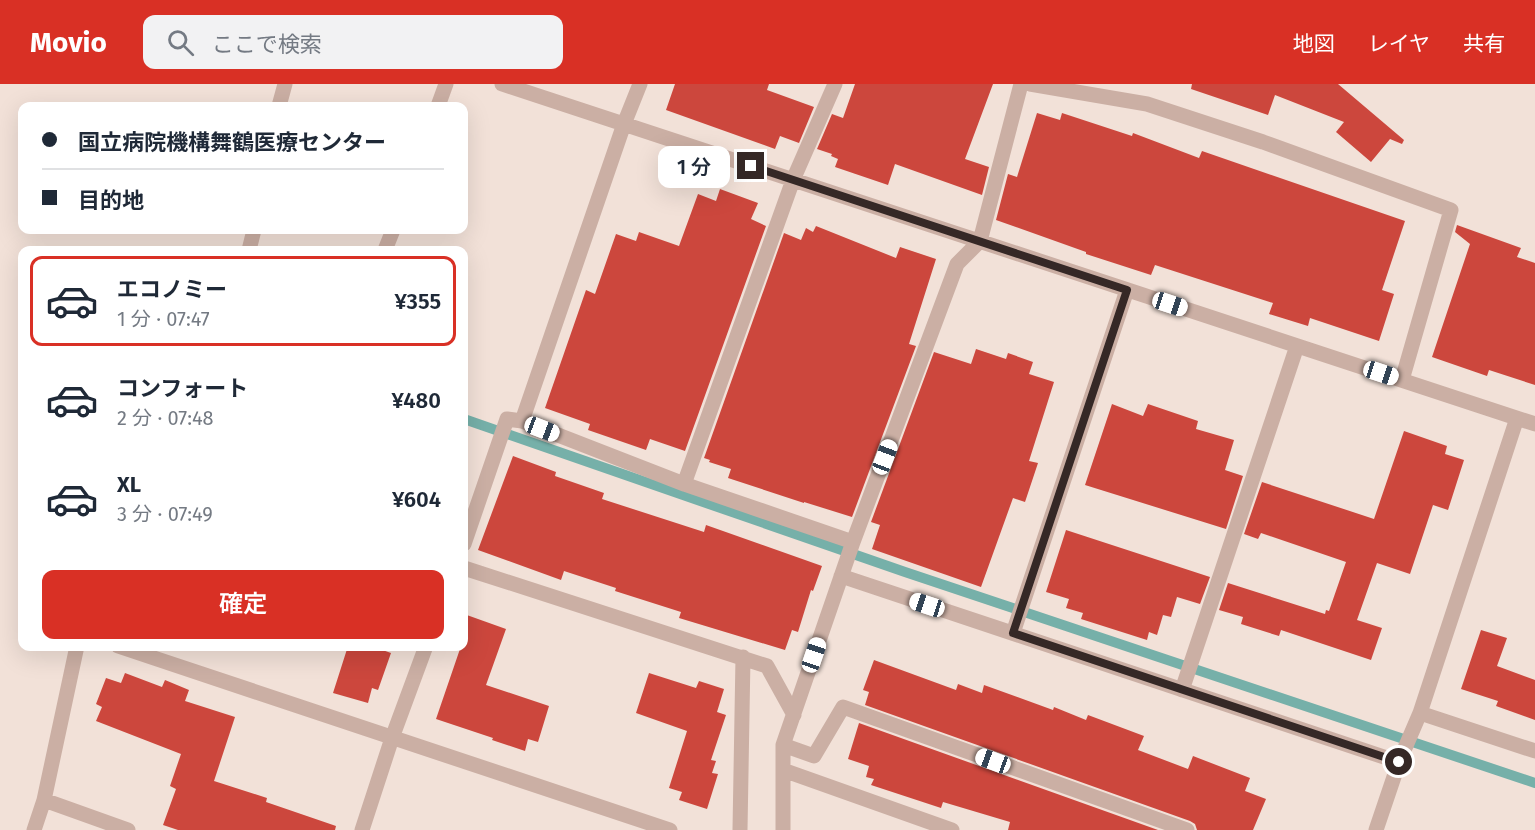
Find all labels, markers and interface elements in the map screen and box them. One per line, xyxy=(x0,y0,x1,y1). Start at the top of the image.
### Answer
search box xyxy=(143,15,563,69)
text: Movio xyxy=(30,26,107,59)
icon: search xyxy=(164,26,197,59)
text: ここで検索 xyxy=(212,31,322,58)
text: 地図 xyxy=(1293,31,1335,57)
text: レイヤ xyxy=(1368,31,1430,57)
text: 共有 xyxy=(1463,31,1505,57)
text: 国立病院機構舞鶴医療センター xyxy=(78,129,386,156)
callout: 1 分 xyxy=(658,145,730,187)
route end xyxy=(737,152,764,179)
text: 1 分 xyxy=(677,155,711,179)
text: 目的地 xyxy=(78,187,144,214)
icon: car xyxy=(45,274,99,328)
text: エコノミー xyxy=(117,276,227,303)
text: ¥355 xyxy=(395,288,441,315)
car xyxy=(1150,290,1190,318)
text: 1 分 · 07:47 xyxy=(117,307,210,331)
car xyxy=(1361,359,1401,387)
icon: car xyxy=(45,373,99,427)
text: コンフォート xyxy=(117,375,248,402)
text: ¥480 xyxy=(391,387,441,414)
text: 2 分 · 07:48 xyxy=(117,406,214,430)
car xyxy=(522,414,562,444)
car xyxy=(870,437,900,477)
text: XL xyxy=(117,471,141,498)
icon: car xyxy=(45,472,99,526)
text: ¥604 xyxy=(392,486,441,513)
text: 3 分 · 07:49 xyxy=(117,502,213,526)
button: 確定 xyxy=(42,570,444,639)
car xyxy=(907,591,947,619)
car xyxy=(800,635,828,675)
car xyxy=(973,746,1013,776)
route start xyxy=(1385,748,1412,775)

